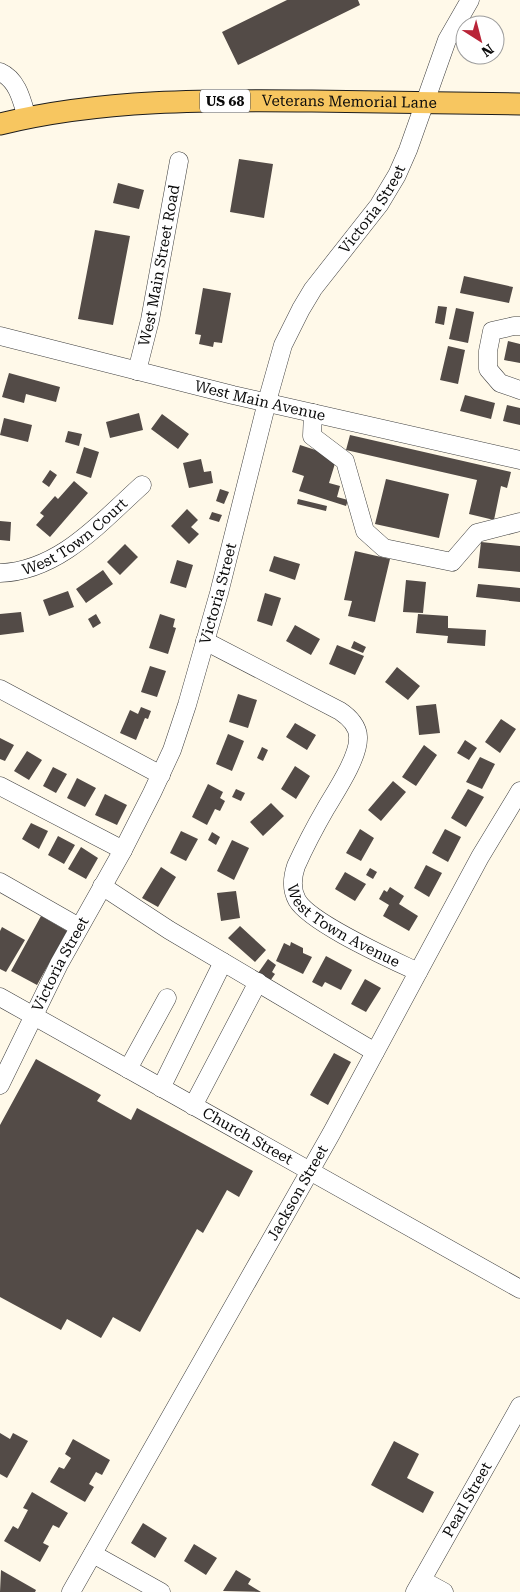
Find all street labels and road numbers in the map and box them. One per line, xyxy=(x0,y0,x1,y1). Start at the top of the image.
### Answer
road number: US 68 xyxy=(200,90,250,112)
street label: Veterans Memorial Lane xyxy=(262,92,437,112)
street label: Victoria Street xyxy=(335,162,409,257)
street label: West Main Street Road xyxy=(135,183,184,348)
street label: West Main Avenue xyxy=(193,377,327,425)
street label: West Town Court xyxy=(20,494,131,579)
street label: Victoria Street xyxy=(196,540,240,646)
street label: West Town Avenue xyxy=(283,882,403,971)
street label: Victoria Street xyxy=(28,913,93,1014)
street label: Church Street xyxy=(199,1104,296,1169)
street label: Jackson Street xyxy=(263,1142,332,1244)
street label: Pearl Street xyxy=(439,1459,496,1540)

